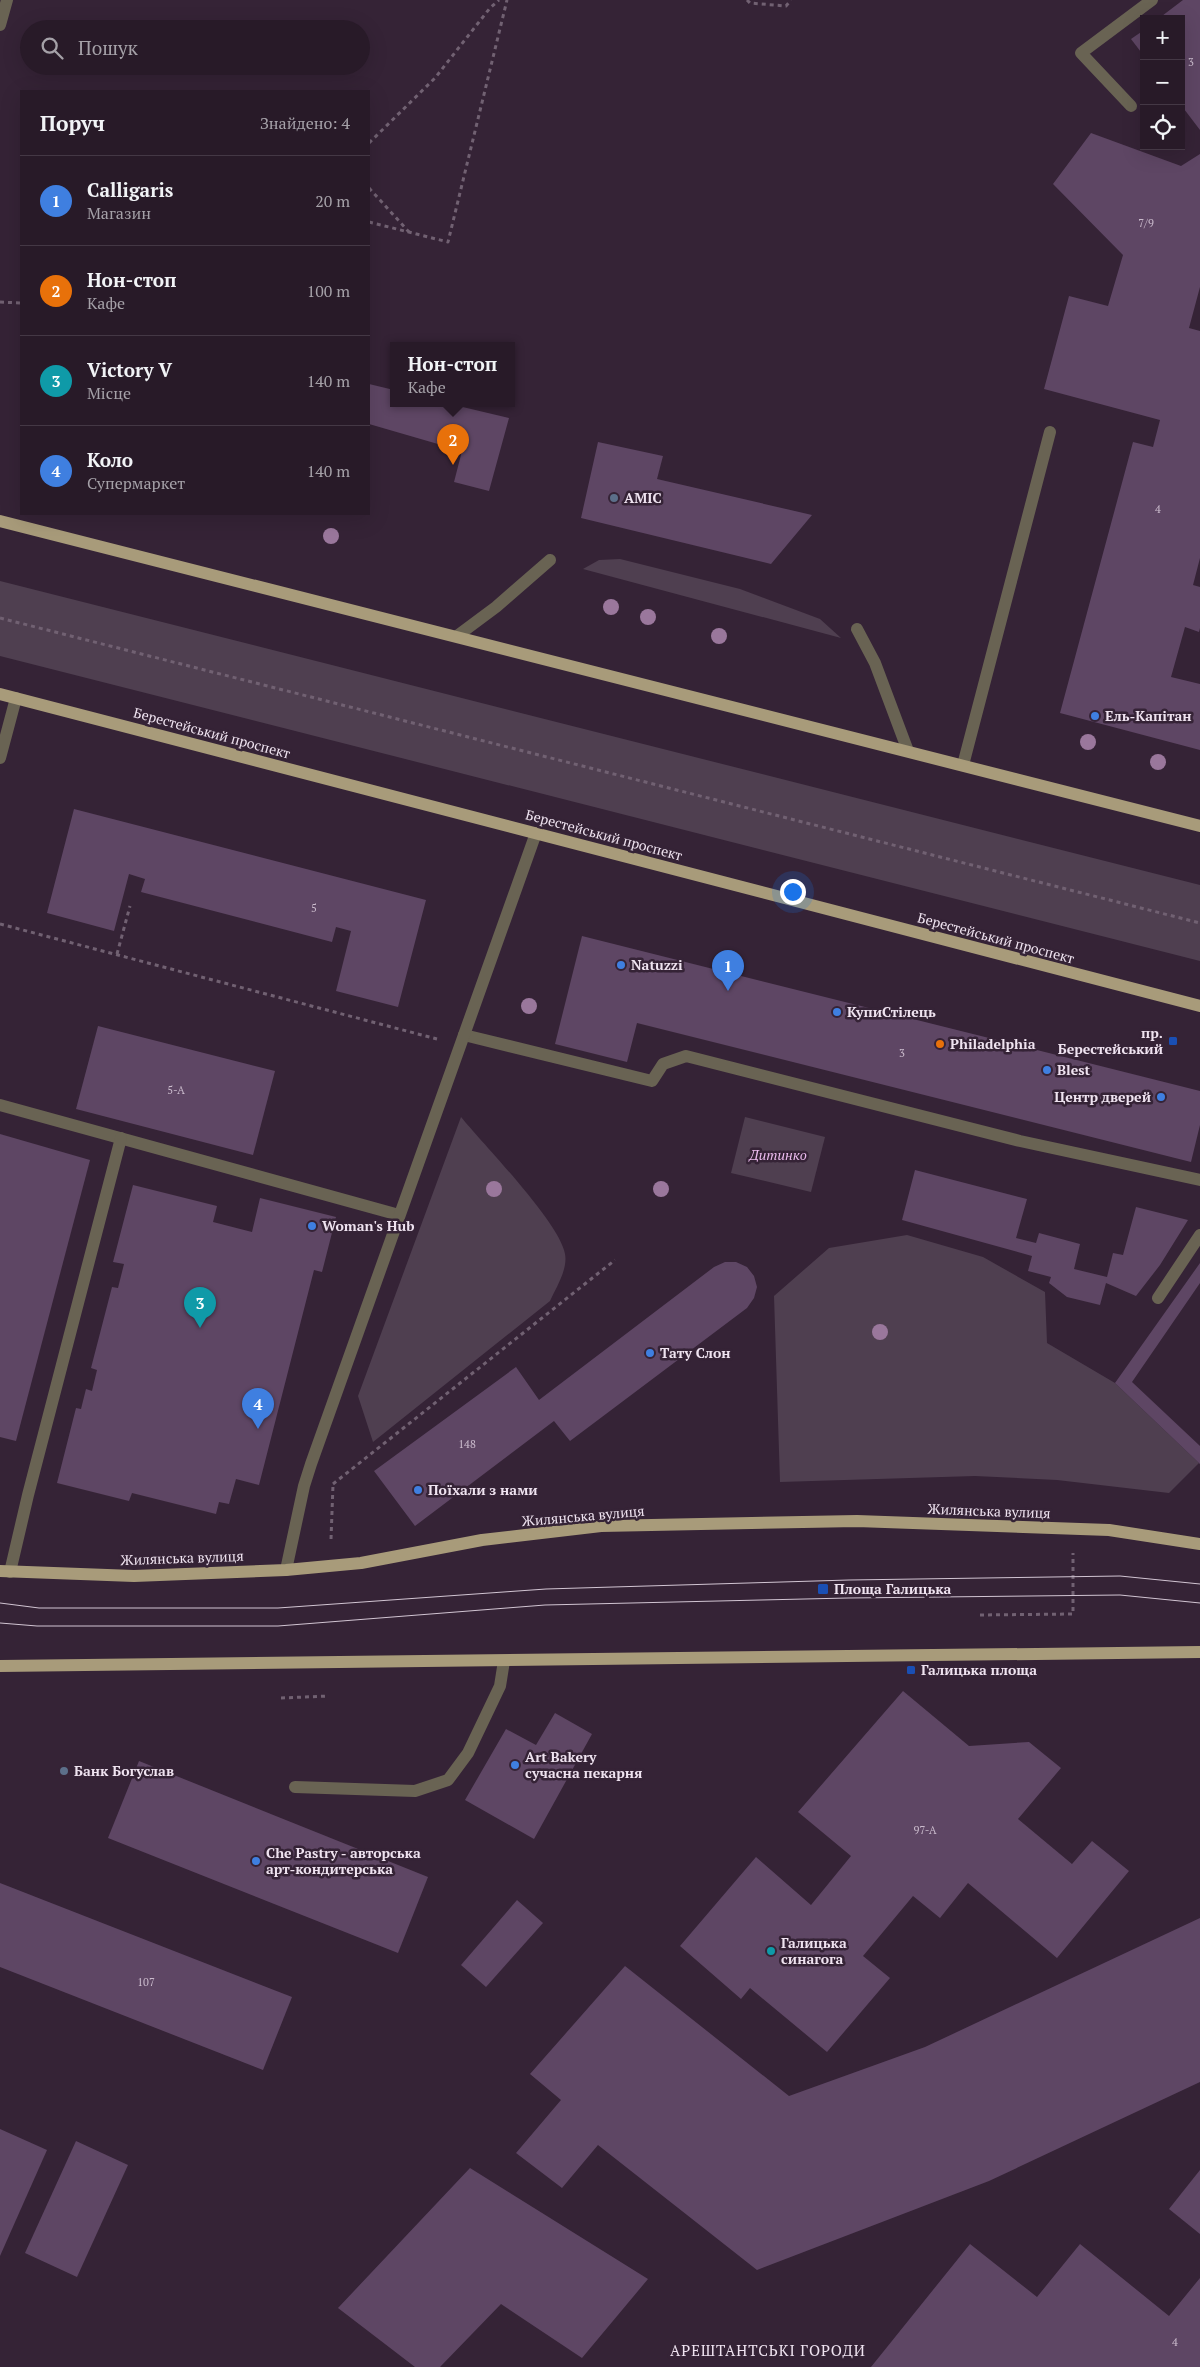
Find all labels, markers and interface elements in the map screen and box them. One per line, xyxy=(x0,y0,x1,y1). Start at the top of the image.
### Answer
map controls xyxy=(1140,15,1185,150)
button: + xyxy=(1140,15,1185,60)
search box xyxy=(20,20,370,75)
icon: search xyxy=(38,34,66,62)
text: Пошук xyxy=(78,35,138,60)
house number: 3 xyxy=(1188,55,1194,69)
button: − xyxy=(1140,60,1185,105)
button: locate xyxy=(1140,105,1185,150)
text: Поруч xyxy=(40,109,105,137)
text: Знайдено: 4 xyxy=(260,112,350,134)
text: Calligaris xyxy=(87,177,173,202)
text: 1 xyxy=(51,190,61,212)
text: 20 m xyxy=(315,190,350,212)
text: Магазин xyxy=(87,202,151,224)
house number: 7/9 xyxy=(1138,216,1154,230)
text: Нон-стоп xyxy=(87,267,177,292)
text: 2 xyxy=(51,280,61,302)
text: 100 m xyxy=(307,280,350,302)
text: Кафе xyxy=(87,292,125,314)
popup xyxy=(390,342,515,407)
text: Нон-стоп xyxy=(408,351,497,376)
text: Victory V xyxy=(87,357,172,382)
text: 3 xyxy=(51,370,61,392)
text: 140 m xyxy=(307,370,350,392)
text: Кафе xyxy=(408,376,446,398)
text: Місце xyxy=(87,382,131,404)
pin: 2 xyxy=(437,424,469,465)
text: Коло xyxy=(87,447,133,472)
text: 4 xyxy=(51,460,61,482)
text: 140 m xyxy=(307,460,350,482)
text: Супермаркет xyxy=(87,472,185,494)
place label: AMIC xyxy=(624,488,662,507)
marker: AMIC xyxy=(608,492,620,504)
house number: 4 xyxy=(1155,502,1161,516)
street label: Берестейський проспект xyxy=(132,702,293,763)
place label: Ель-Капітан xyxy=(1105,706,1192,725)
marker: Ель-Капітан xyxy=(1089,710,1101,722)
street label: Берестейський проспект xyxy=(524,804,685,865)
your location xyxy=(780,879,806,905)
house number: 5 xyxy=(311,901,317,915)
street label: Берестейський проспект xyxy=(916,907,1077,968)
pin: 1 xyxy=(712,950,744,991)
place label: Natuzzi xyxy=(631,955,683,974)
marker: Natuzzi xyxy=(615,959,627,971)
place label: КупиСтілець xyxy=(847,1002,936,1021)
marker: КупиСтілець xyxy=(831,1006,843,1018)
place label: пр. Берестейський xyxy=(1058,1023,1163,1058)
place label: Philadelphia xyxy=(950,1034,1036,1053)
marker: пр. Берестейський xyxy=(1167,1035,1179,1047)
marker: Philadelphia xyxy=(934,1038,946,1050)
house number: 3 xyxy=(899,1046,905,1060)
place label: Blest xyxy=(1057,1060,1091,1079)
marker: Blest xyxy=(1041,1064,1053,1076)
house number: 5-А xyxy=(167,1083,185,1097)
place label: Центр дверей xyxy=(1054,1087,1151,1106)
marker: Центр дверей xyxy=(1155,1091,1167,1103)
park label: Дитинко xyxy=(748,1145,807,1164)
place label: Woman's Hub xyxy=(322,1216,414,1235)
marker: Woman's Hub xyxy=(306,1220,318,1232)
pin: 3 xyxy=(184,1287,216,1328)
place label: Тату Слон xyxy=(660,1343,731,1362)
marker: Тату Слон xyxy=(644,1347,656,1359)
pin: 4 xyxy=(242,1388,274,1429)
house number: 148 xyxy=(458,1437,476,1451)
place label: Поїхали з нами xyxy=(428,1480,538,1499)
marker: Поїхали з нами xyxy=(412,1484,424,1496)
street label: Жилянська вулиця xyxy=(927,1499,1051,1522)
street label: Жилянська вулиця xyxy=(521,1501,645,1530)
street label: Жилянська вулиця xyxy=(120,1546,244,1569)
place label: Площа Галицька xyxy=(834,1579,952,1598)
marker: Площа Галицька xyxy=(816,1582,830,1596)
place label: Галицька площа xyxy=(921,1660,1037,1679)
marker: Галицька площа xyxy=(905,1664,917,1676)
place label: Art Bakery сучасна пекарня xyxy=(525,1747,642,1782)
marker: Art Bakery сучасна пекарня xyxy=(509,1759,521,1771)
place label: Банк Богуслав xyxy=(74,1761,174,1780)
marker: Банк Богуслав xyxy=(58,1765,70,1777)
house number: 97-А xyxy=(914,1823,937,1837)
place label: Che Pastry - авторська арт-кондитерська xyxy=(266,1843,421,1878)
marker: Che Pastry - авторська арт-кондитерська xyxy=(250,1855,262,1867)
place label: Галицька синагога xyxy=(781,1933,847,1968)
marker: Галицька синагога xyxy=(765,1945,777,1957)
house number: 107 xyxy=(137,1975,155,1989)
house number: 4 xyxy=(1172,2335,1178,2349)
district label: АРЕШТАНТСЬКІ ГОРОДИ xyxy=(670,2340,866,2360)

